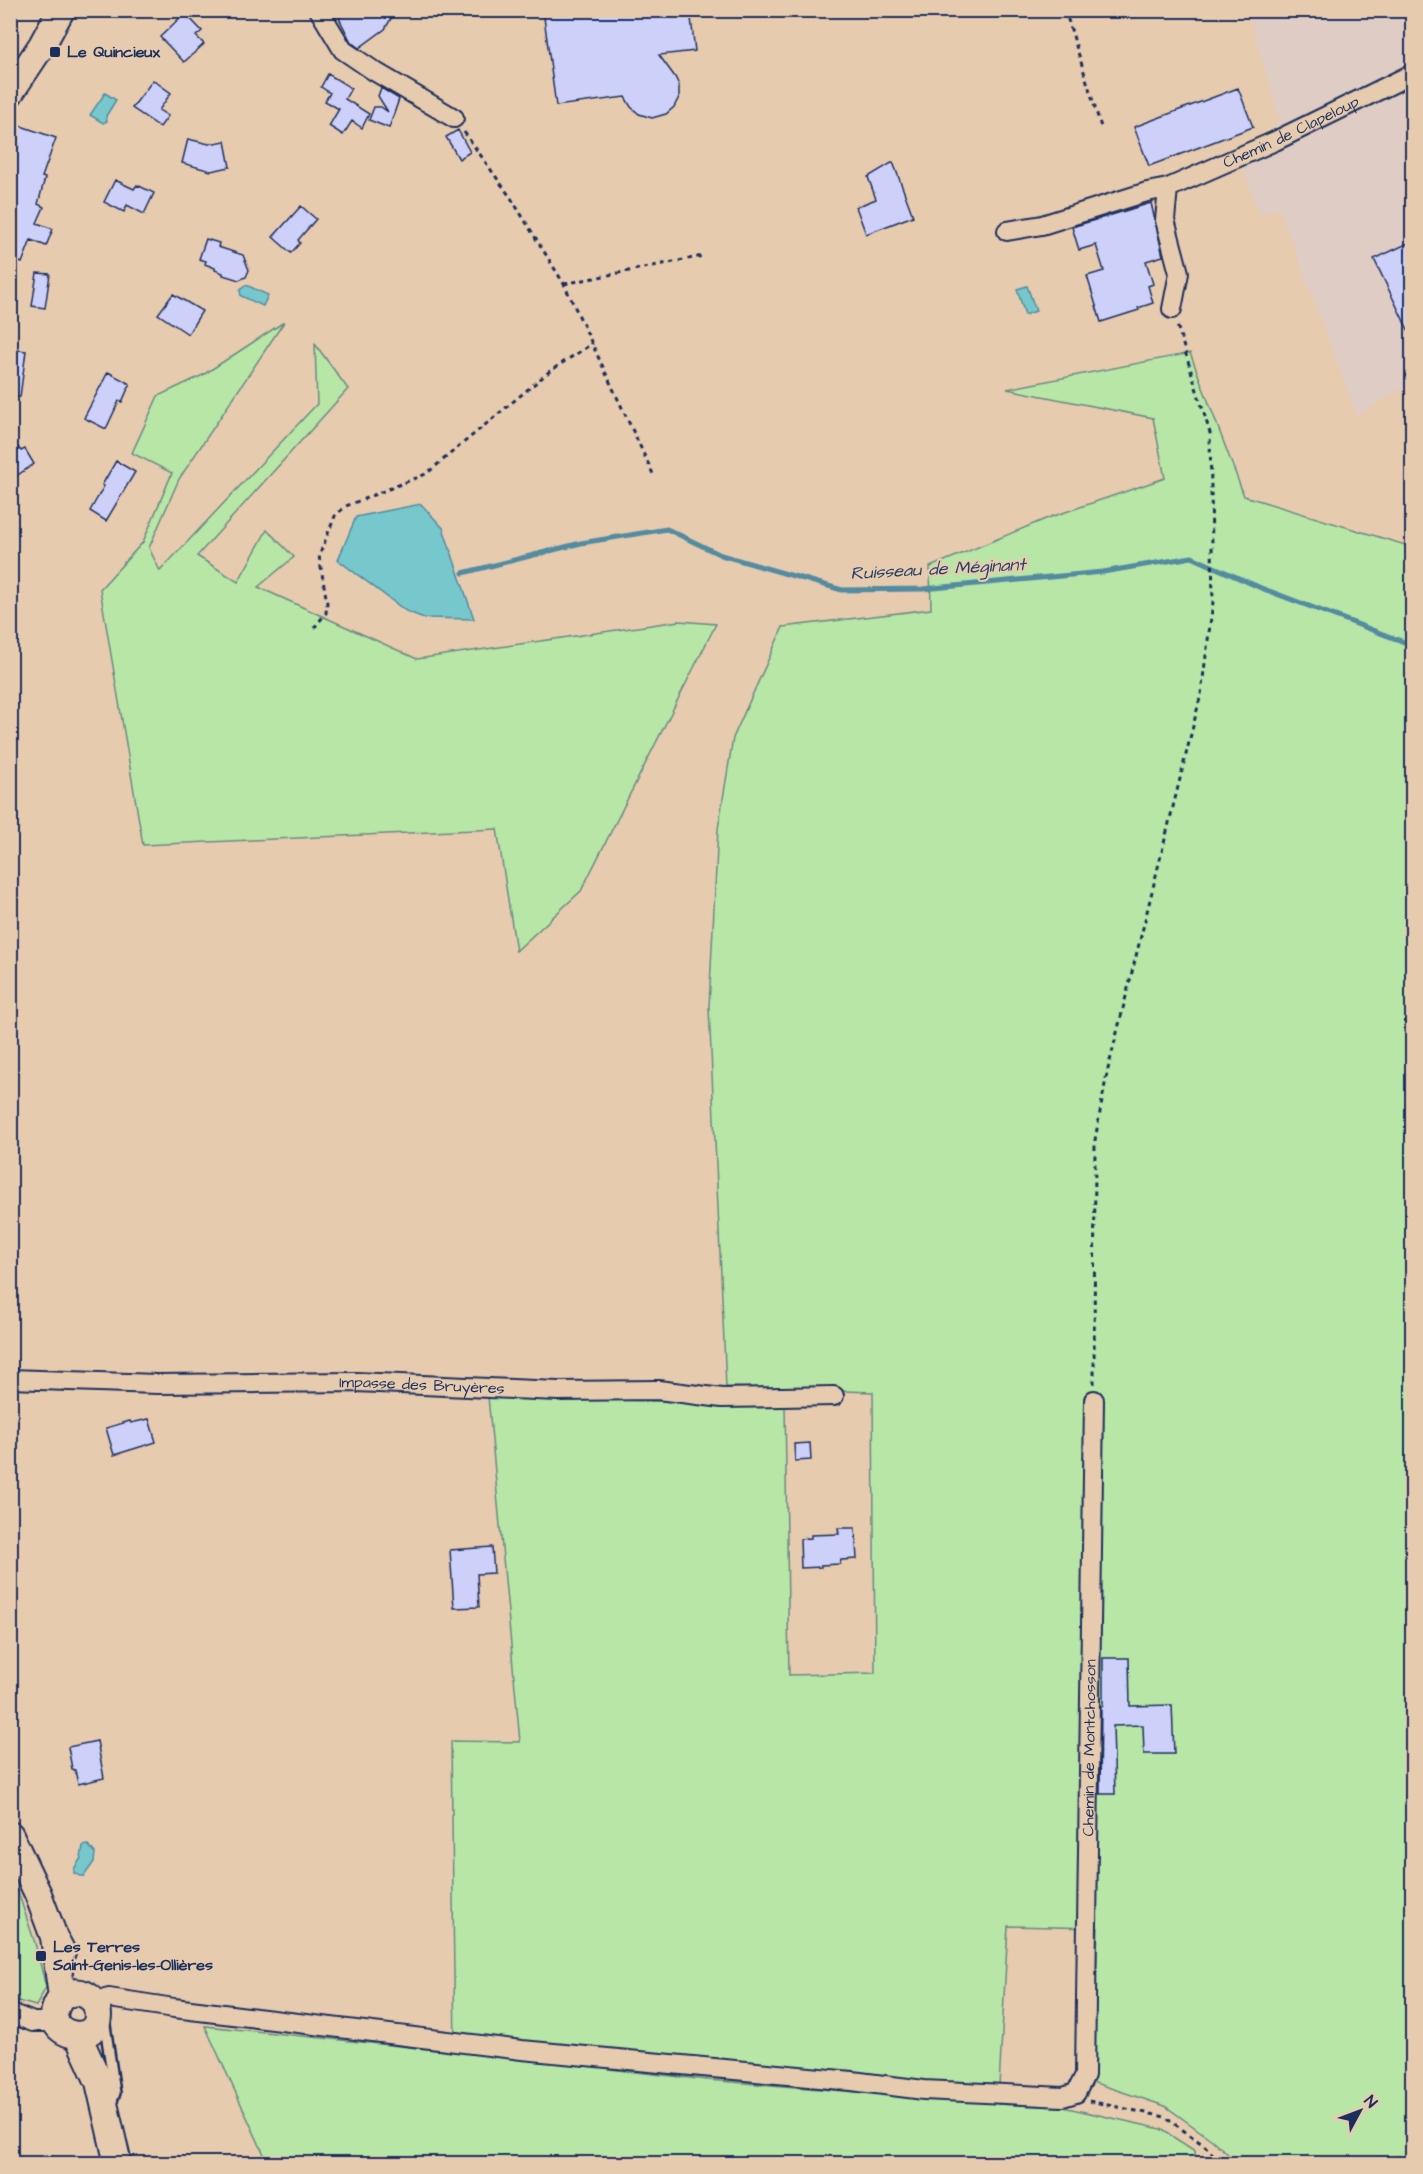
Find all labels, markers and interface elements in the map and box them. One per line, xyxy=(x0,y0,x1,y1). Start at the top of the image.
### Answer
place label: Le Quincieux xyxy=(67,41,160,63)
marker: Le Quincieux xyxy=(48,45,62,59)
street label: Chemin de Clapeloup xyxy=(1219,90,1363,174)
water label: Ruisseau de Méginant xyxy=(850,552,1028,587)
street label: Impasse des Bruyères xyxy=(339,1371,505,1400)
street label: Chemin de Montchosson xyxy=(1077,1659,1102,1837)
place label: Les Terres Saint-Genis-les-Ollières xyxy=(52,1936,213,1976)
marker: Les Terres Saint-Genis-les-Ollières xyxy=(34,1949,48,1963)
north arrow xyxy=(1330,2081,1390,2141)
text: N xyxy=(1359,2091,1382,2113)

